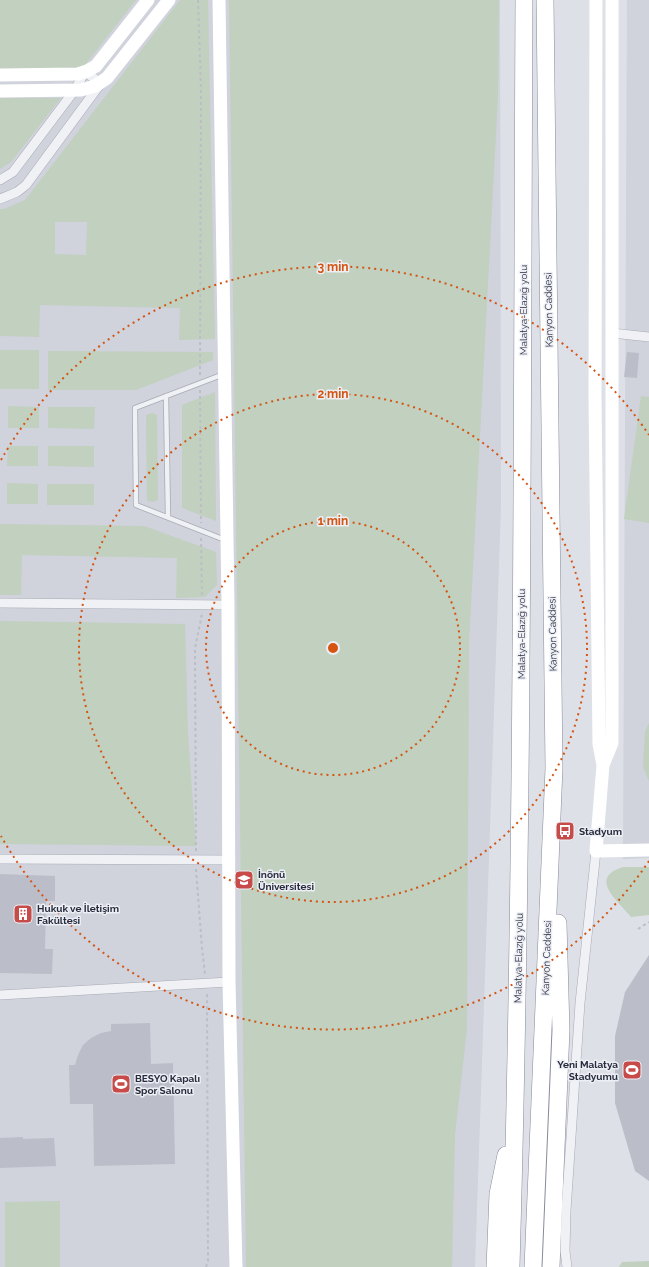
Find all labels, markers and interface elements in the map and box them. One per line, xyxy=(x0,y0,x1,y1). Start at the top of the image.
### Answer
text: 3 min xyxy=(317,260,349,274)
street label: Malatya-Elazığ yolu xyxy=(518,265,529,355)
street label: Kanyon Caddesi xyxy=(542,272,555,347)
text: 2 min xyxy=(317,387,349,401)
text: 1 min xyxy=(318,514,348,528)
street label: Malatya-Elazığ yolu xyxy=(516,589,527,679)
street label: Kanyon Caddesi xyxy=(546,596,559,671)
centre of rings xyxy=(326,641,340,655)
bus stop icon: Stadyum xyxy=(554,820,576,842)
place label: Stadyum xyxy=(579,826,622,837)
school or university icon: İnönü Üniversitesi xyxy=(233,869,255,891)
place label: İnönü Üniversitesi xyxy=(258,869,314,892)
building icon: Hukuk ve İletişim Fakültesi xyxy=(12,903,34,925)
place label: Hukuk ve İletişim Fakültesi xyxy=(37,903,119,926)
street label: Malatya-Elazığ yolu xyxy=(512,913,525,1003)
street label: Kanyon Caddesi xyxy=(540,920,553,996)
place label: Yeni Malatya Stadyumu xyxy=(557,1059,618,1082)
sports icon: Yeni Malatya Stadyumu xyxy=(621,1059,643,1081)
sports icon: BESYO Kapalı Spor Salonu xyxy=(110,1073,132,1095)
place label: BESYO Kapalı Spor Salonu xyxy=(135,1073,200,1096)

